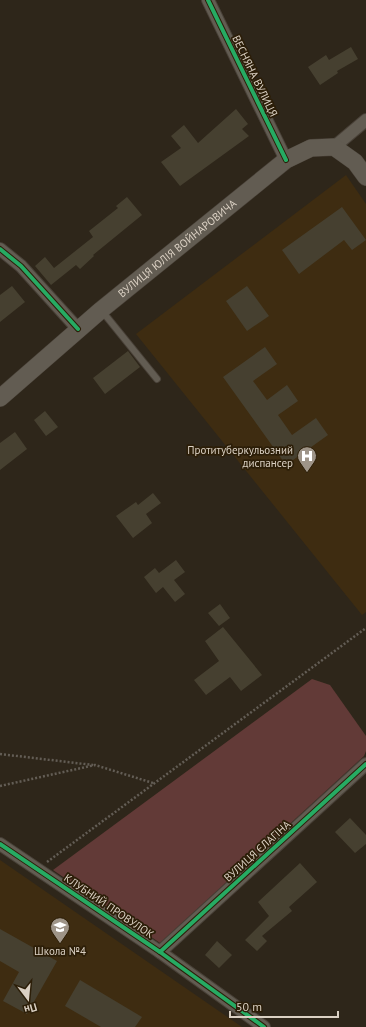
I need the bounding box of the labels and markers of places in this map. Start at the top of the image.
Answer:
place label: Протитуберкульозний диспансер [187,443,293,470]
hospital icon: Протитуберкульозний диспансер [296,445,318,473]
school or university icon: Школа №4 [49,916,71,944]
place label: Школа №4 [34,944,86,958]

